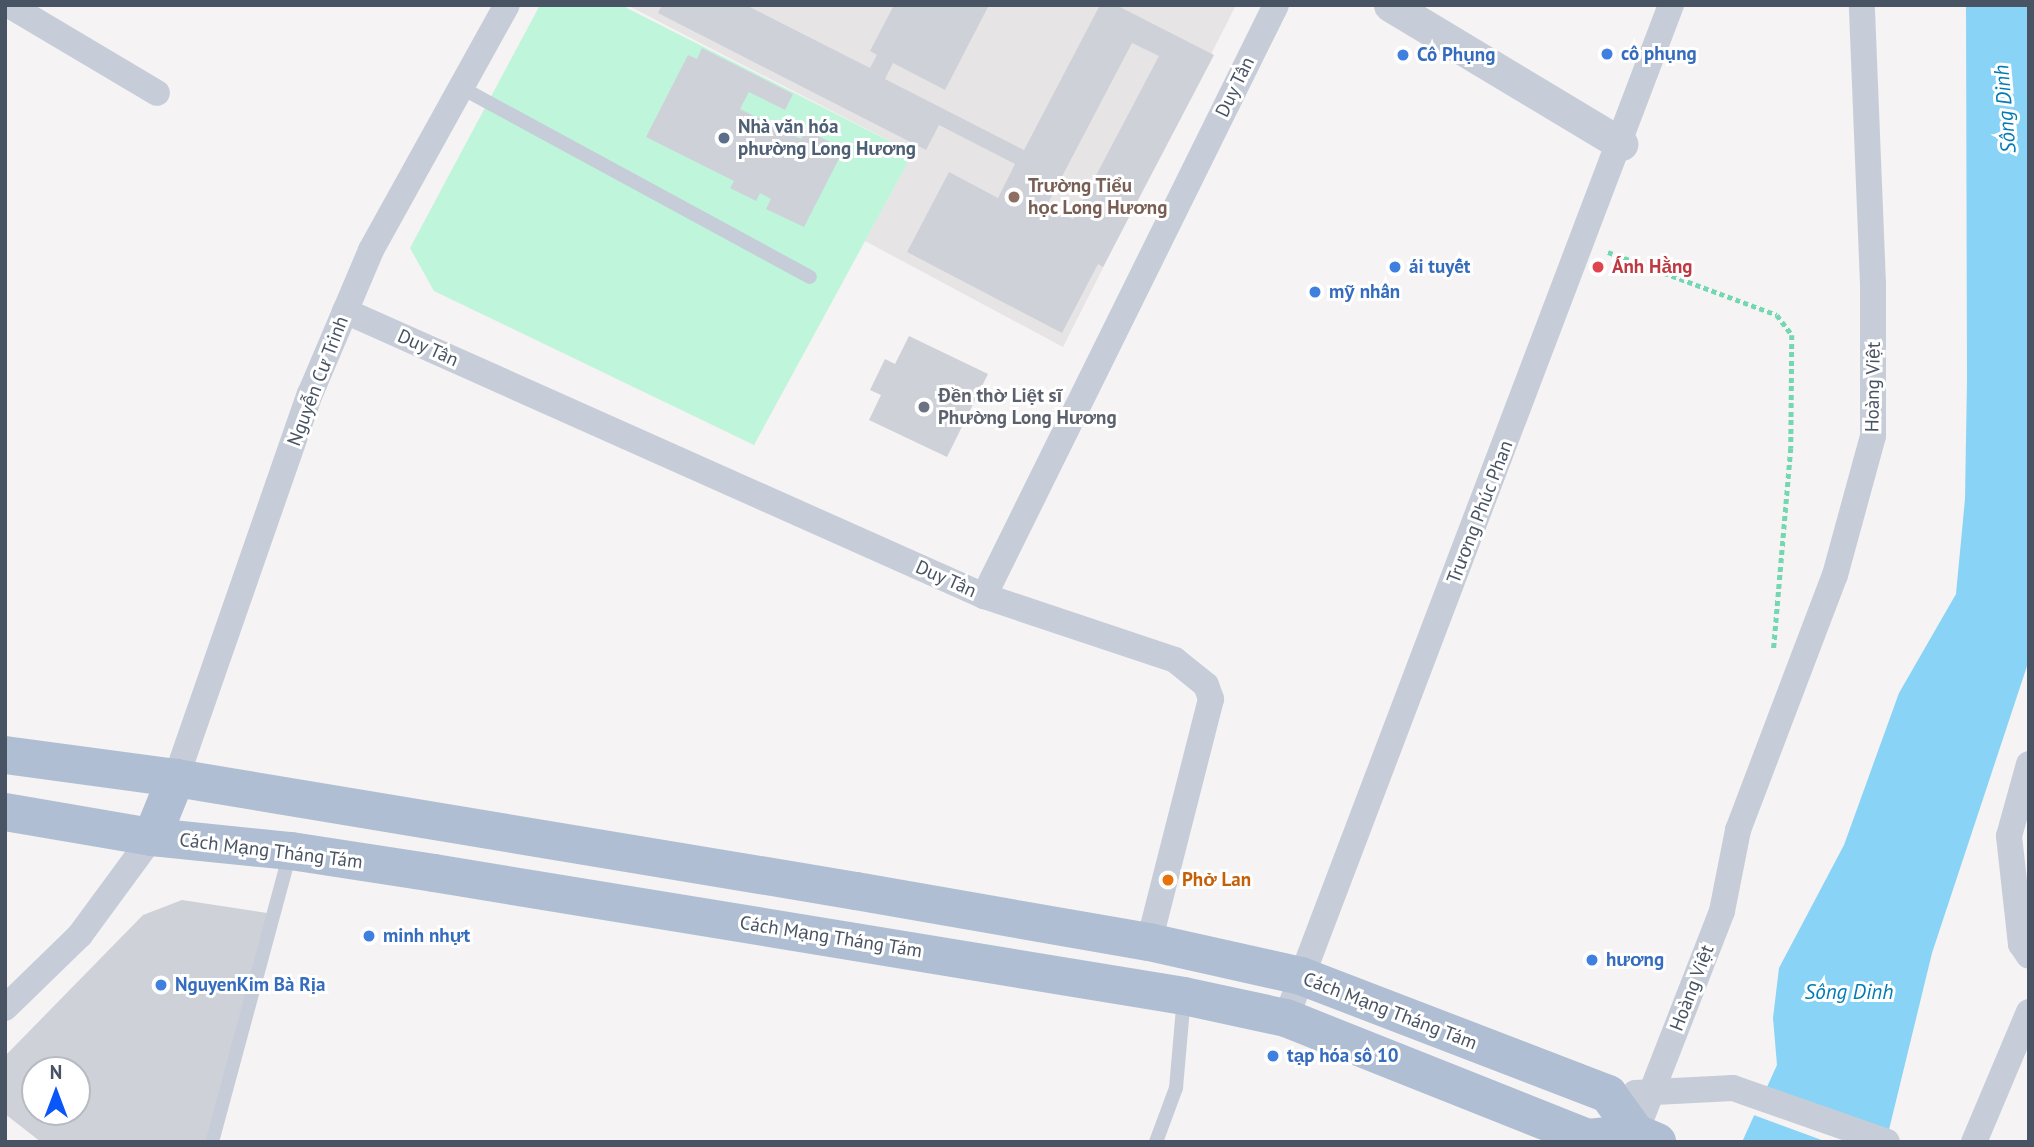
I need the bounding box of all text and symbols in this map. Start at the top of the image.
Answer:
place label: cô phụng [1621,43,1697,65]
place label: Cô Phụng [1417,44,1495,66]
marker: cô phụng [1599,46,1615,62]
marker: Cô Phụng [1395,47,1411,63]
street label: Duy Tân [1210,53,1260,121]
water label: Sông Dinh [1989,64,2021,154]
place label: Nhà văn hóa phường Long Hương [738,116,916,160]
marker: Nhà văn hóa phường Long Hương [716,130,732,146]
place label: Trường Tiểu học Long Hương [1028,175,1168,219]
marker: Trường Tiểu học Long Hương [1006,189,1022,205]
place label: ái tuyết [1409,256,1470,278]
place label: Ánh Hằng [1612,256,1692,278]
marker: ái tuyết [1387,259,1403,275]
marker: Ánh Hằng [1590,259,1606,275]
place label: mỹ nhân [1329,281,1400,303]
marker: mỹ nhân [1307,284,1323,300]
street label: Nguyễn Cư Trinh [283,313,353,449]
street label: Duy Tân [393,324,463,372]
street label: Hoàng Việt [1861,341,1885,433]
place label: Đền thờ Liệt sĩ Phường Long Hương [938,385,1117,429]
marker: Đền thờ Liệt sĩ Phường Long Hương [916,399,932,415]
street label: Trương Phúc Phan [1442,437,1518,587]
street label: Duy Tân [911,555,981,603]
street label: Cách Mạng Tháng Tám [178,828,364,874]
place label: Phở Lan [1182,869,1251,891]
marker: Phở Lan [1160,872,1176,888]
street label: Cách Mạng Tháng Tám [738,911,924,963]
place label: minh nhựt [383,925,470,947]
marker: minh nhựt [361,928,377,944]
street label: Hoàng Việt [1665,941,1719,1035]
place label: hương [1606,949,1664,971]
marker: hương [1584,952,1600,968]
street label: Cách Mạng Tháng Tám [1299,967,1481,1055]
place label: NguyenKim Bà Rịa [175,974,325,996]
marker: NguyenKim Bà Rịa [153,977,169,993]
water label: Sông Dinh [1805,979,1893,1005]
place label: tạp hóa sô 10 [1287,1045,1399,1067]
marker: tạp hóa sô 10 [1265,1048,1281,1064]
north arrow [21,1056,91,1126]
text: N [50,1060,62,1084]

